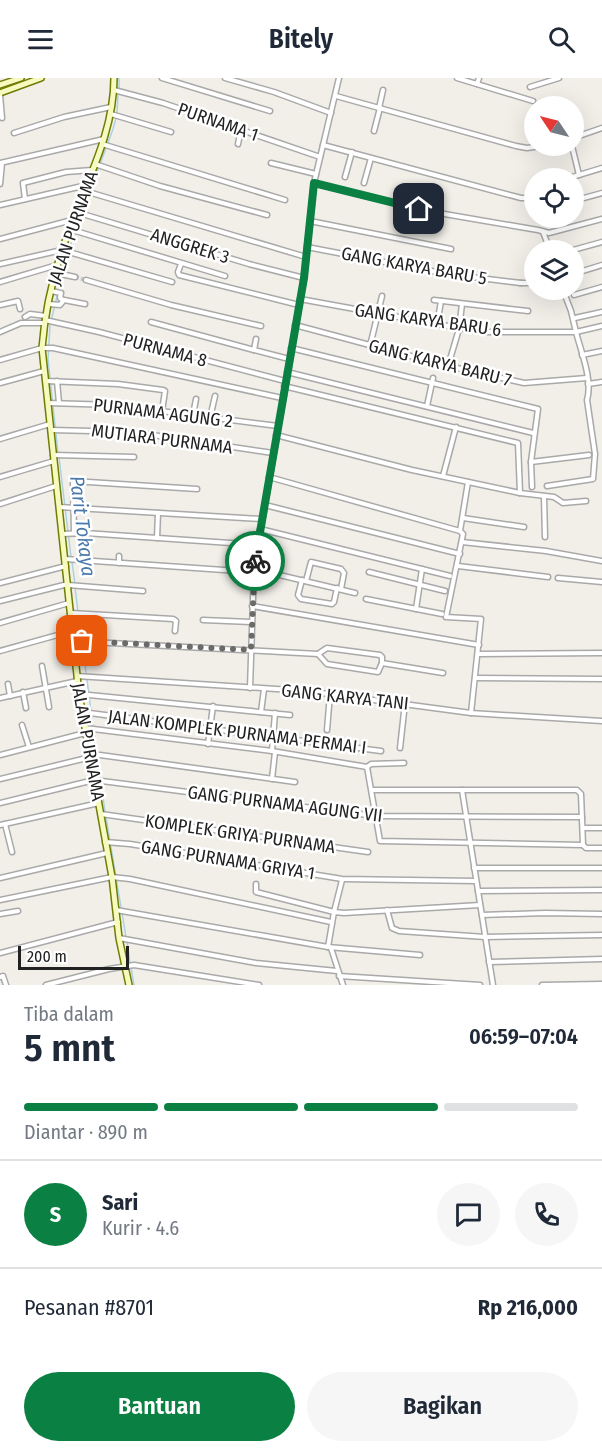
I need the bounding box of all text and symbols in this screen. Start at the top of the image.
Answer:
icon: menu [24,23,57,56]
text: Bitely [269,23,333,55]
icon: search [545,23,578,56]
north arrow [524,96,584,156]
map controls [524,96,584,300]
street label: PURNAMA 1 [175,98,261,146]
street label: JALAN PURNAMA [43,167,103,288]
button: locate [524,168,584,228]
pin [393,183,444,234]
icon: home [402,192,435,225]
street label: ANGGREK 3 [148,224,232,268]
button: layers [524,240,584,300]
street label: GANG KARYA BARU 5 [340,242,488,290]
street label: GANG KARYA BARU 6 [353,299,503,341]
street label: PURNAMA 8 [121,328,209,372]
street label: GANG KARYA BARU 7 [366,335,514,391]
street label: PURNAMA AGUNG 2 [92,394,234,432]
street label: MUTIARA PURNAMA [90,419,234,459]
water label: Parit Tokaya [65,474,101,578]
courier [225,531,285,591]
icon: bike [239,545,272,578]
pin [56,615,107,666]
icon: bag [65,624,98,657]
street label: GANG KARYA TANI [280,679,410,715]
street label: JALAN PURNAMA [67,681,109,803]
street label: JALAN KOMPLEK PURNAMA PERMAI I [107,705,367,759]
street label: GANG PURNAMA AGUNG VII [186,781,384,827]
street label: KOMPLEK GRIYA PURNAMA [143,810,337,858]
street label: GANG PURNAMA GRIYA 1 [140,835,316,885]
scale bar [18,943,129,970]
text: 200 m [27,947,67,966]
text: Tiba dalam [24,1002,114,1026]
text: 06:59–07:04 [469,1023,578,1050]
text: 5 mnt [24,1025,115,1071]
text: Diantar · 890 m [24,1120,148,1144]
button: chat [437,1183,500,1246]
button: phone [515,1183,578,1246]
text: Sari [102,1189,138,1216]
text: S [50,1201,61,1228]
text: Kurir · 4.6 [102,1216,179,1240]
text: Pesanan #8701 [24,1294,154,1321]
text: Rp 216,000 [478,1294,578,1321]
button: Bantuan [24,1372,295,1441]
button: Bagikan [307,1372,578,1441]

